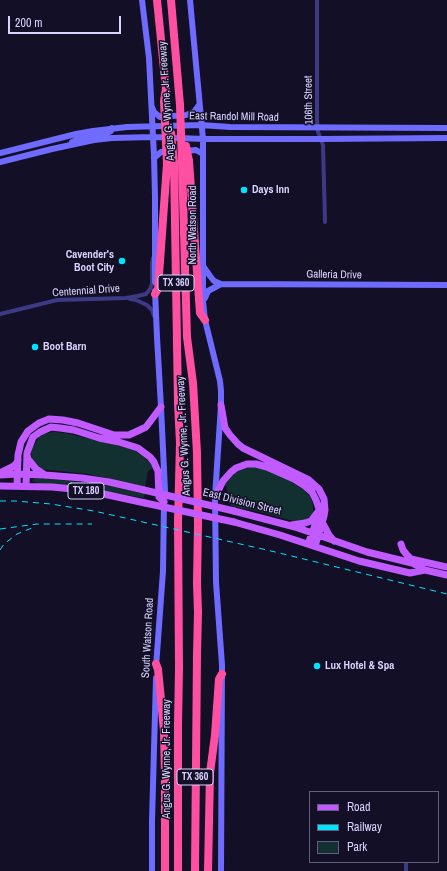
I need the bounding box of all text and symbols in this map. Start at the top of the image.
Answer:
scale bar [10,8,123,34]
text: 200 m [15,15,42,31]
street label: Angus G. Wynne, Jr. Freeway [156,41,178,161]
street label: 106th Street [302,75,316,125]
street label: East Randol Mill Road [189,110,279,124]
place label: Days Inn [252,183,290,197]
marker: Days Inn [239,185,249,195]
street label: North Watson Road [186,186,200,264]
place label: Cavender's Boot City [66,248,114,274]
marker: Cavender's Boot City [117,256,127,266]
street label: Galleria Drive [306,268,362,282]
road number: TX 360 [158,275,194,291]
street label: Centennial Drive [52,282,120,300]
place label: Boot Barn [43,340,87,354]
marker: Boot Barn [30,342,40,352]
street label: Angus G. Wynne, Jr. Freeway [174,376,194,496]
road number: TX 180 [68,483,104,499]
street label: East Division Street [201,486,283,518]
street label: South Watson Road [139,598,157,678]
place label: Lux Hotel & Spa [325,659,394,673]
marker: Lux Hotel & Spa [312,661,322,671]
street label: Angus G. Wynne, Jr. Freeway [160,699,174,819]
road number: TX 360 [177,769,213,785]
legend [309,791,439,863]
text: Road [347,799,371,815]
text: Railway [347,819,382,835]
text: Park [347,839,367,855]

